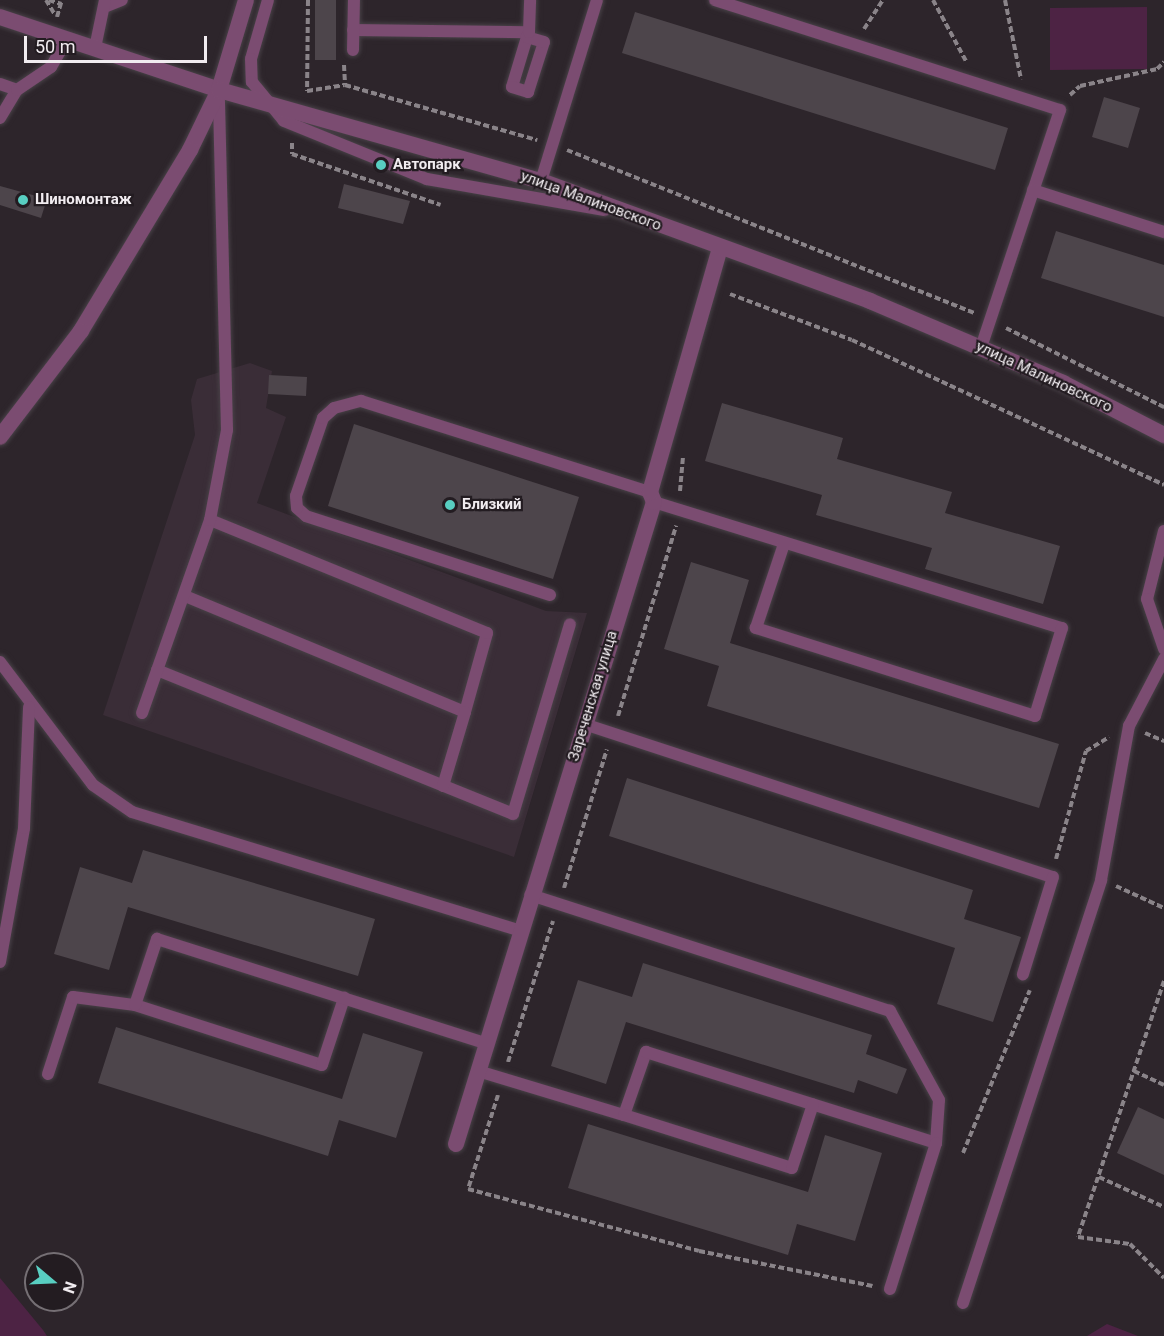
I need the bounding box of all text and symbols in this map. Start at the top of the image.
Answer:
scale bar [27,24,210,62]
text: 50 m [35,36,75,57]
place label: Автопарк [393,156,461,174]
marker: Автопарк [374,158,388,172]
street label: улица Малиновского [518,167,664,235]
place label: Шиномонтаж [35,191,132,209]
marker: Шиномонтаж [16,193,30,207]
street label: улица Малиновского [973,337,1115,417]
place label: Близкий [462,496,522,514]
marker: Близкий [443,498,457,512]
street label: Зареченская улица [565,629,621,763]
north arrow [24,1252,84,1312]
text: N [59,1279,80,1296]

